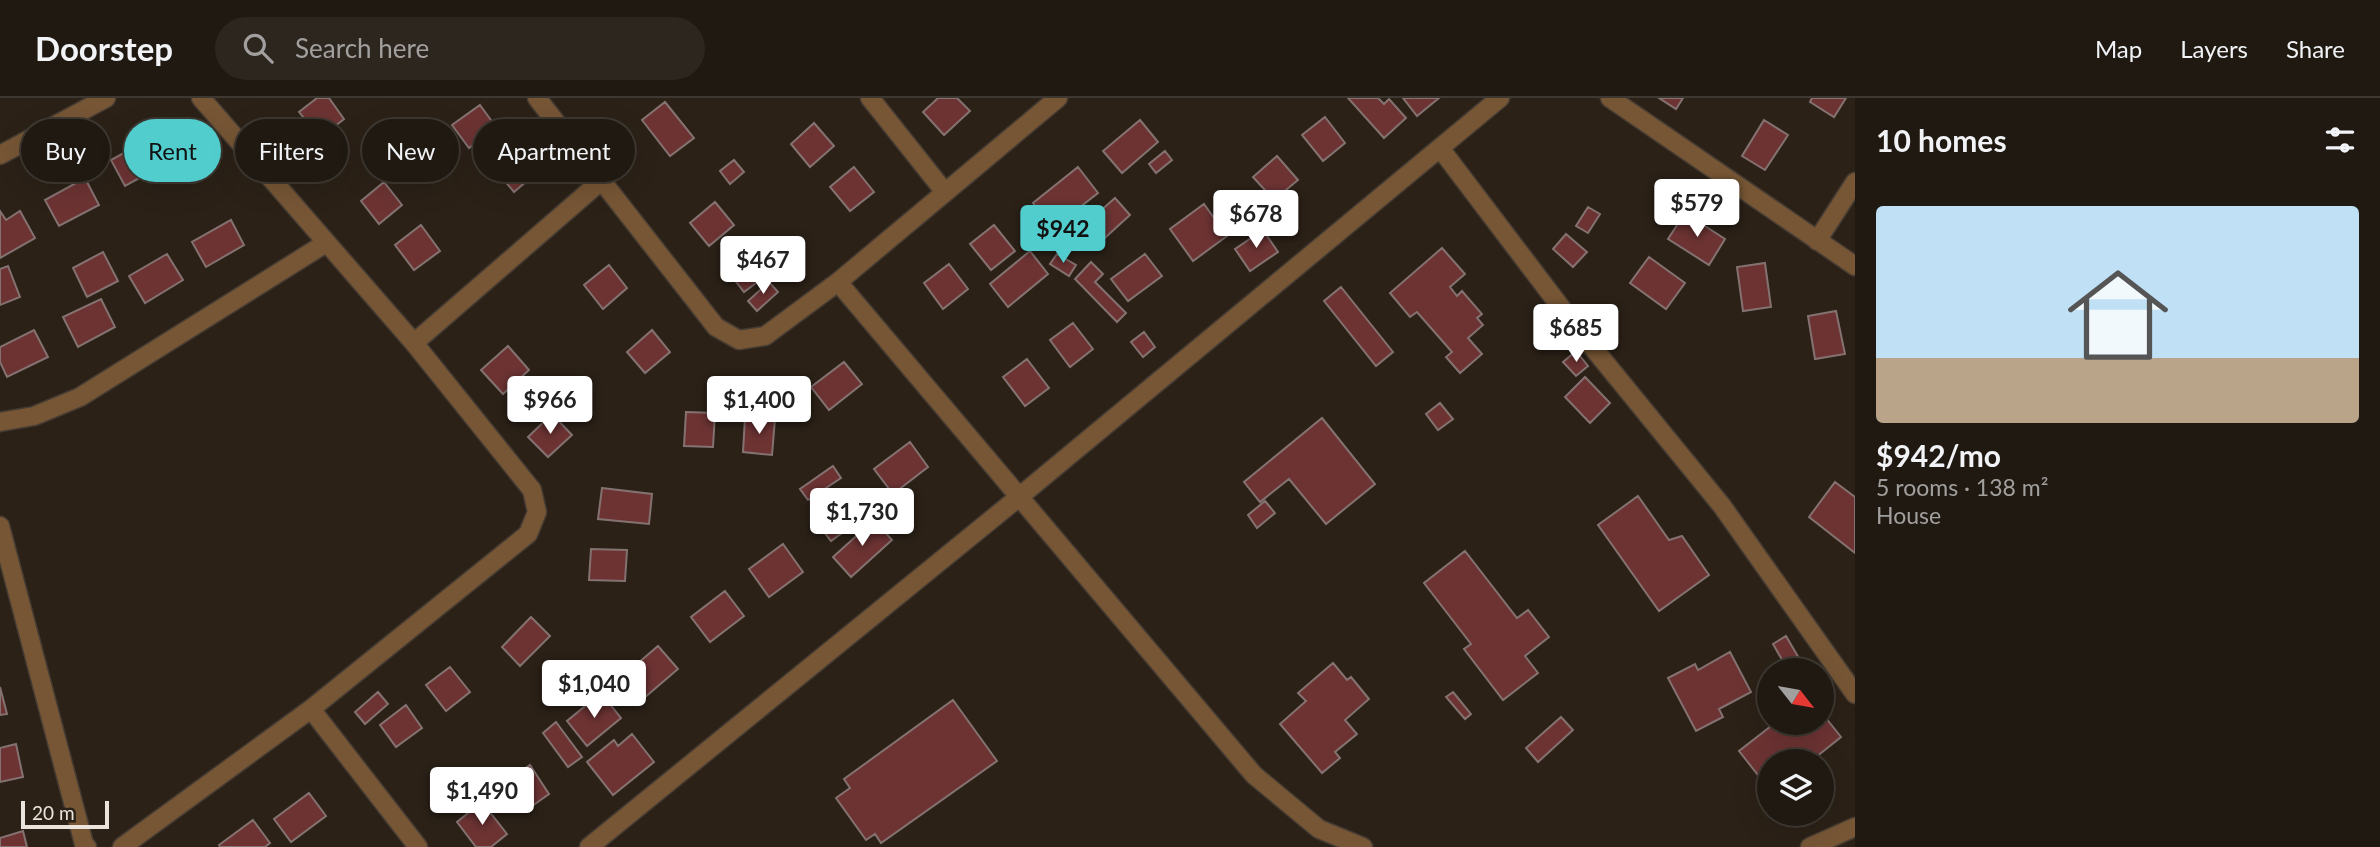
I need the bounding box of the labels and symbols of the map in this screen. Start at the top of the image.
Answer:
pin: $579 [1656,180,1738,239]
pin: $678 [1215,190,1297,250]
pin: $942 [1022,206,1104,265]
pin: $467 [722,236,804,296]
pin: $685 [1535,304,1617,364]
pin: $966 [509,376,591,436]
pin: $1,400 [702,376,816,436]
pin: $1,730 [805,489,919,548]
north arrow [1757,658,1834,735]
pin: $1,040 [537,660,651,720]
pin: $1,490 [425,768,539,827]
scale bar [21,798,108,830]

